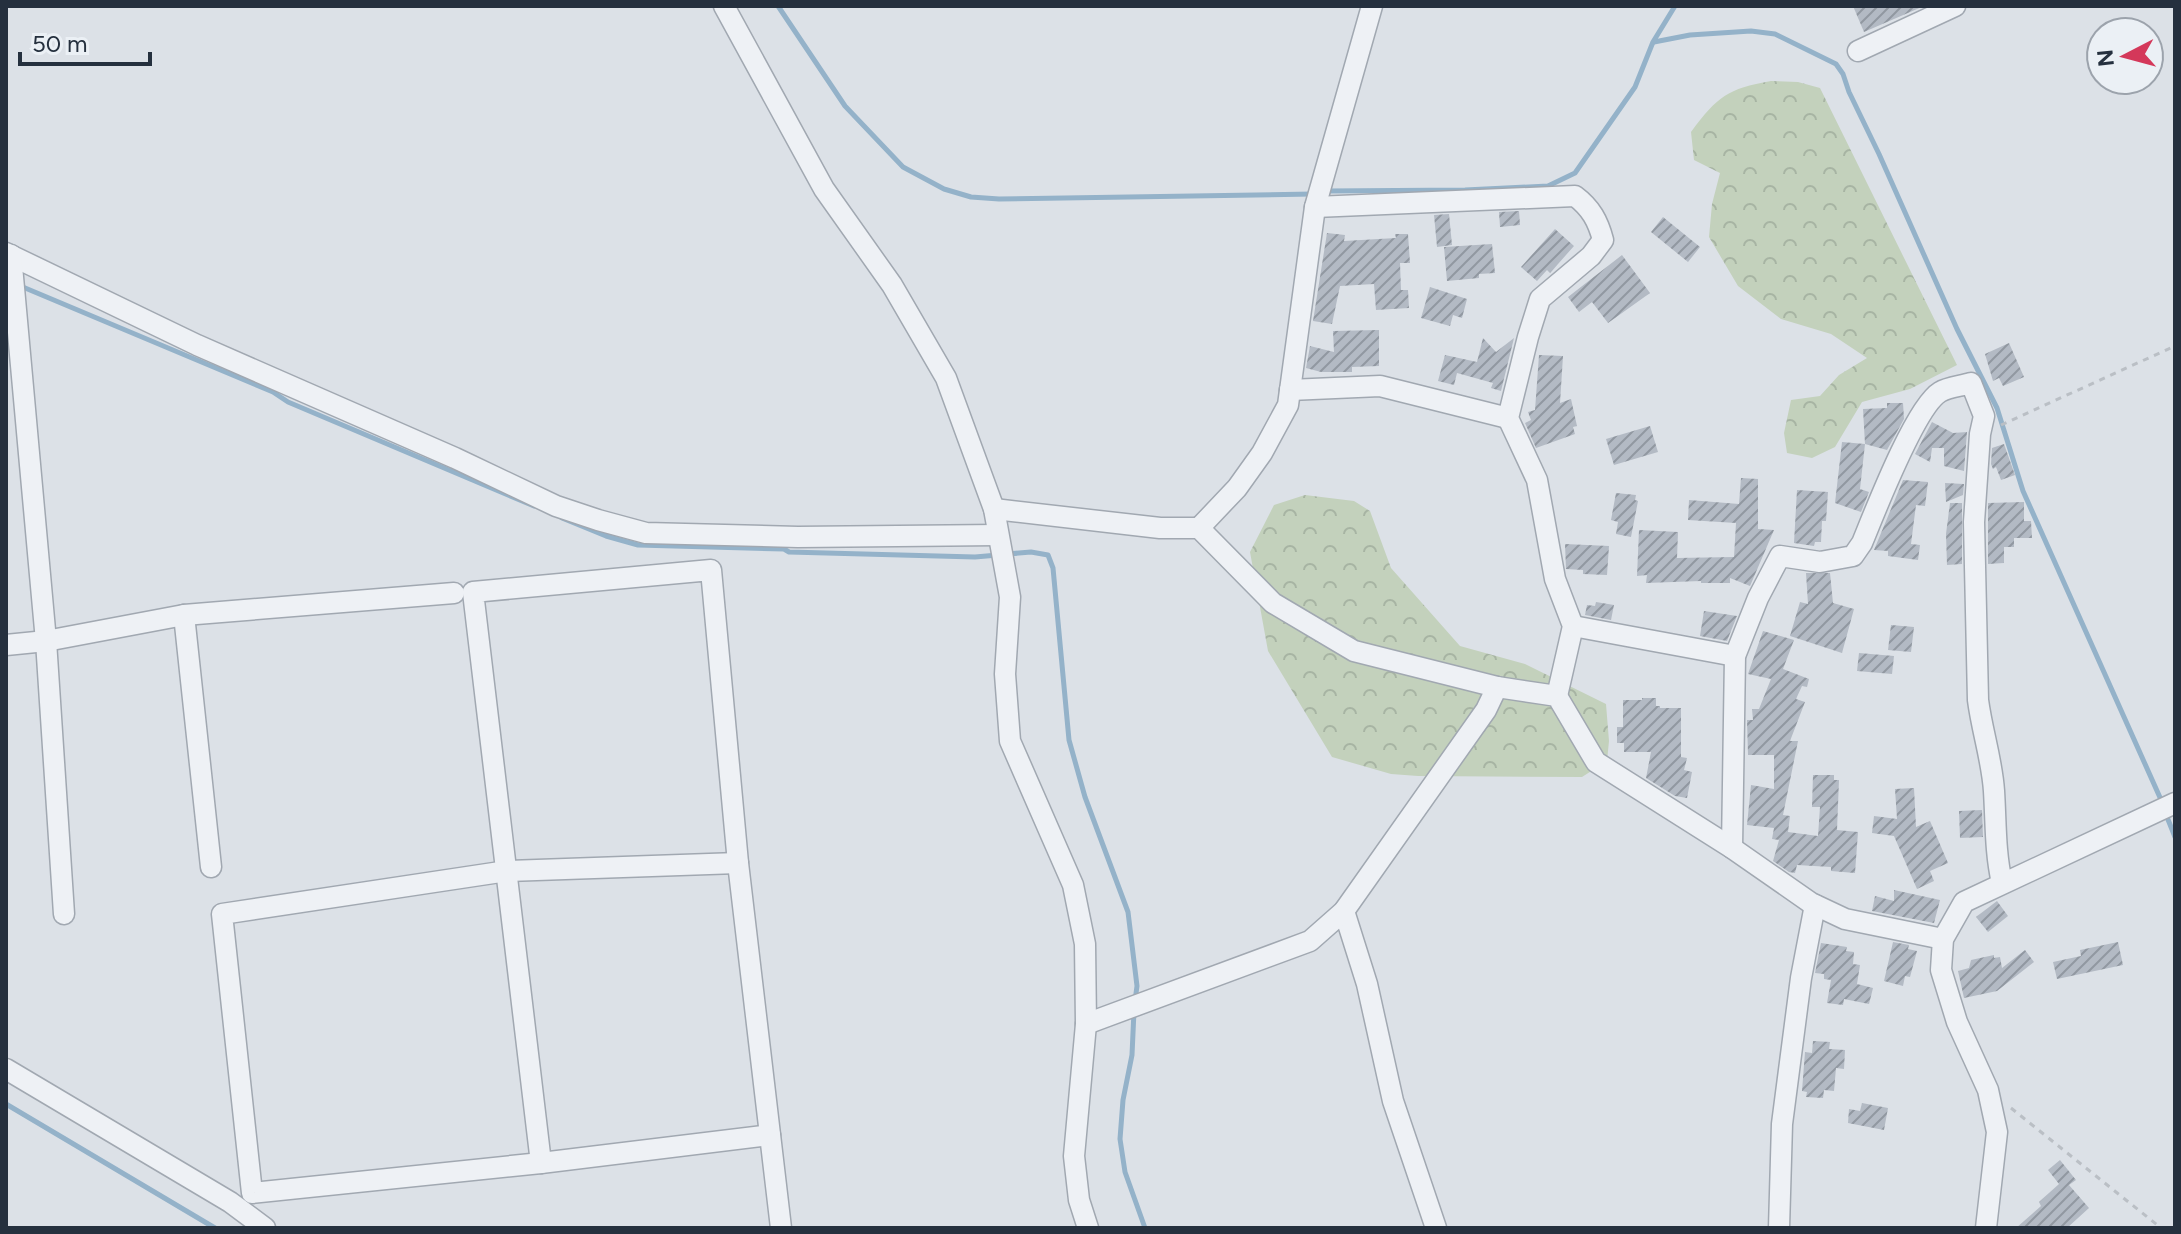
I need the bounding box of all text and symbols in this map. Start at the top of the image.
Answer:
scale bar [20,16,150,66]
north arrow [2085,16,2165,96]
text: 50 m [32,29,88,58]
text: N [2091,48,2120,68]

